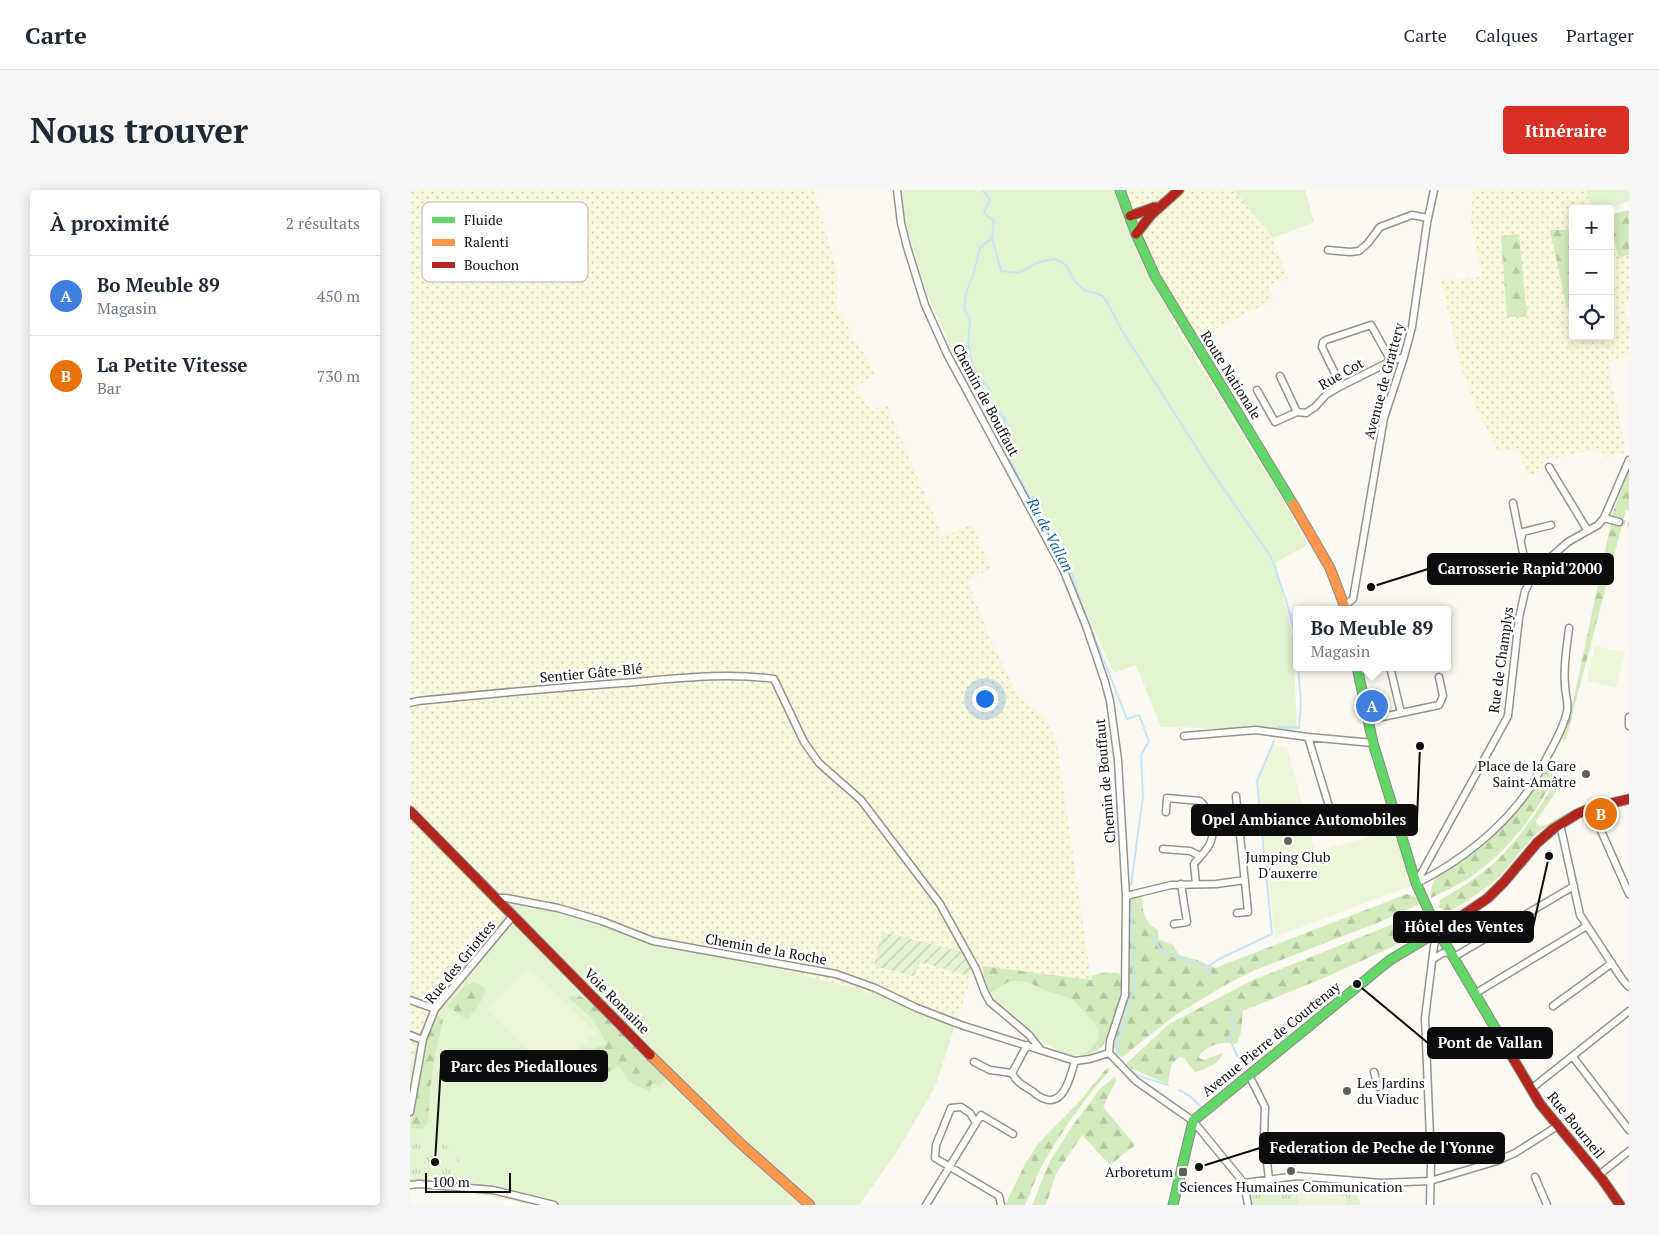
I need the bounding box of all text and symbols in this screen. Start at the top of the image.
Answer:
text: Carte [25,19,87,51]
text: Carte [1404,23,1447,47]
text: Calques [1475,23,1538,47]
text: Partager [1566,23,1634,47]
button: Itinéraire [1503,106,1629,154]
text: Nous trouver [30,107,248,153]
legend [422,202,588,282]
map controls [1569,205,1614,340]
button: + [1569,205,1614,250]
text: À proximité [50,209,170,237]
text: Fluide [464,210,503,229]
text: 2 résultats [286,212,360,234]
text: Ralenti [464,232,509,251]
button: − [1569,250,1614,295]
text: Bouchon [464,255,520,274]
text: Bo Meuble 89 [97,272,220,297]
text: A [60,285,72,307]
text: 450 m [317,285,360,307]
button: locate [1569,295,1614,340]
text: Magasin [97,297,157,319]
street label: Avenue de Grattery [1359,320,1408,441]
street label: Route Nationale [1197,327,1266,423]
street label: Chemin de Bouffaut [949,340,1024,460]
text: La Petite Vitesse [97,352,248,377]
street label: Rue Cot [1315,353,1367,394]
text: B [61,365,71,387]
text: 730 m [317,365,360,387]
text: Bar [97,377,121,399]
water label: Ru de Vallan [1023,493,1079,575]
callout: Carrosserie Rapid'2000 [1428,554,1613,584]
text: Carrosserie Rapid'2000 [1438,558,1603,578]
street label: Rue de Champlys [1484,605,1517,714]
popup [1293,606,1451,671]
text: Bo Meuble 89 [1311,615,1433,640]
text: Magasin [1311,640,1370,662]
street label: Sentier Gâte-Blé [539,659,643,686]
your location [972,686,998,712]
pin: A [1356,687,1388,725]
street label: Chemin de Bouffaut [1090,717,1119,844]
place label: Place de la Gare Saint-Amâtre [1478,756,1576,791]
marker: Place de la Gare Saint-Amâtre [1580,768,1592,780]
pin: B [1585,795,1617,833]
callout: Opel Ambiance Automobiles [1192,805,1417,835]
text: Opel Ambiance Automobiles [1202,809,1406,829]
marker: Jumping Club D'auxerre [1282,835,1294,847]
place label: Jumping Club D'auxerre [1245,847,1331,882]
callout: Hôtel des Ventes [1394,912,1533,942]
street label: Rue des Griottes [420,916,499,1007]
text: Hôtel des Ventes [1404,916,1524,936]
street label: Chemin de la Roche [704,928,828,969]
street label: Voie Romaine [580,964,654,1038]
street label: Avenue Pierre de Courtenay [1198,976,1345,1100]
callout: Pont de Vallan [1428,1028,1552,1058]
text: Pont de Vallan [1438,1032,1543,1052]
callout: Parc des Piedalloues [441,1051,607,1081]
text: Parc des Piedalloues [451,1056,597,1076]
place label: Les Jardins du Viaduc [1357,1073,1425,1108]
marker: Les Jardins du Viaduc [1341,1085,1353,1097]
street label: Rue Bourneil [1544,1087,1609,1162]
callout: Federation de Peche de l'Yonne [1260,1133,1504,1163]
text: Federation de Peche de l'Yonne [1270,1137,1494,1157]
place label: Arboretum [1105,1162,1173,1181]
marker: Sciences Humaines Communication [1285,1165,1297,1177]
marker: Arboretum [1177,1166,1189,1178]
scale bar [425,1170,511,1193]
text: 100 m [432,1172,470,1191]
place label: Sciences Humaines Communication [1179,1177,1403,1196]

